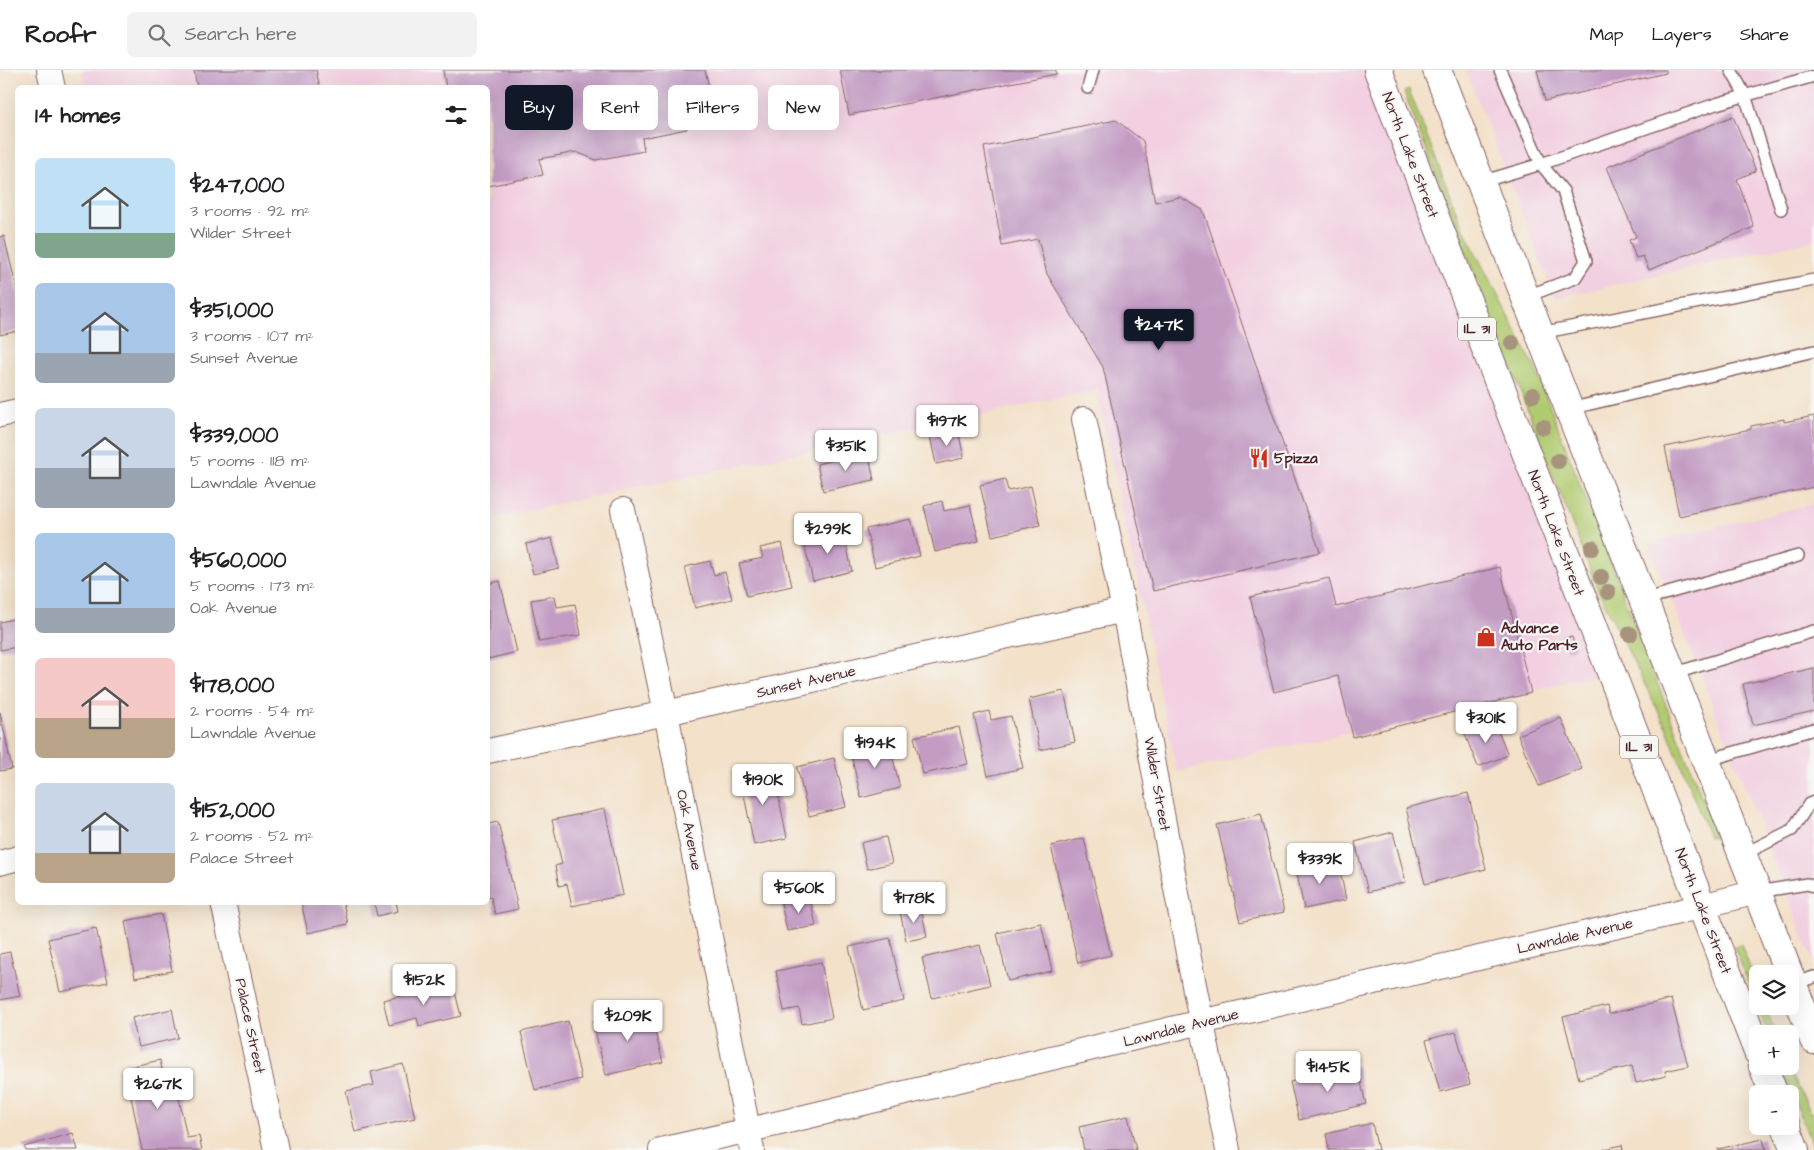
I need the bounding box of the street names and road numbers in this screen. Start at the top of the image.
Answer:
street label: North Lake Street [1376,89,1444,221]
road number: IL 31 [1458,318,1496,340]
street label: North Lake Street [1522,467,1590,599]
street label: Sunset Avenue [754,660,858,704]
street label: Wilder Street [1138,735,1176,833]
road number: IL 31 [1620,736,1658,759]
street label: Oak Avenue [671,788,707,872]
street label: North Lake Street [1669,845,1737,977]
street label: Lawndale Avenue [1515,912,1635,960]
street label: Palace Street [230,976,270,1076]
street label: Lawndale Avenue [1121,1004,1241,1052]

